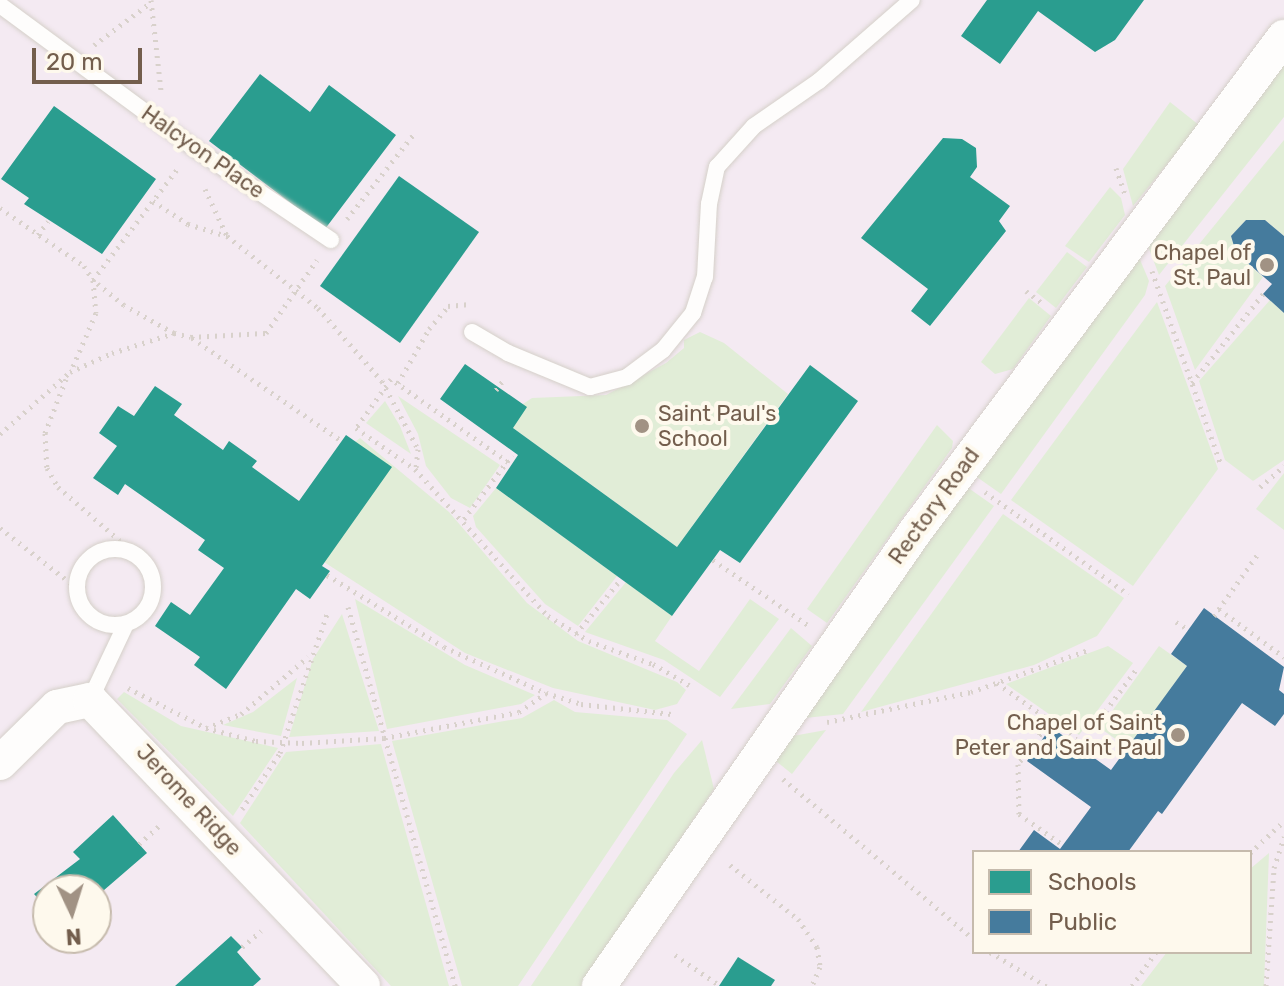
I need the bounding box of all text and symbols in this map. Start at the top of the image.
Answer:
scale bar [36,32,146,82]
text: 20 m [46,48,103,76]
street label: Halcyon Place [136,100,270,204]
place label: Chapel of St. Paul [1154,239,1251,290]
marker: Chapel of St. Paul [1258,256,1276,274]
place label: Saint Paul's School [658,400,777,452]
marker: Saint Paul's School [633,417,651,435]
street label: Rectory Road [883,442,985,570]
place label: Chapel of Saint Peter and Saint Paul [954,709,1162,760]
marker: Chapel of Saint Peter and Saint Paul [1169,726,1187,744]
street label: Jerome Ridge [131,739,247,861]
legend [972,850,1252,954]
text: Schools [1048,868,1136,896]
north arrow [32,874,112,954]
text: Public [1048,908,1117,936]
text: N [65,922,82,950]

